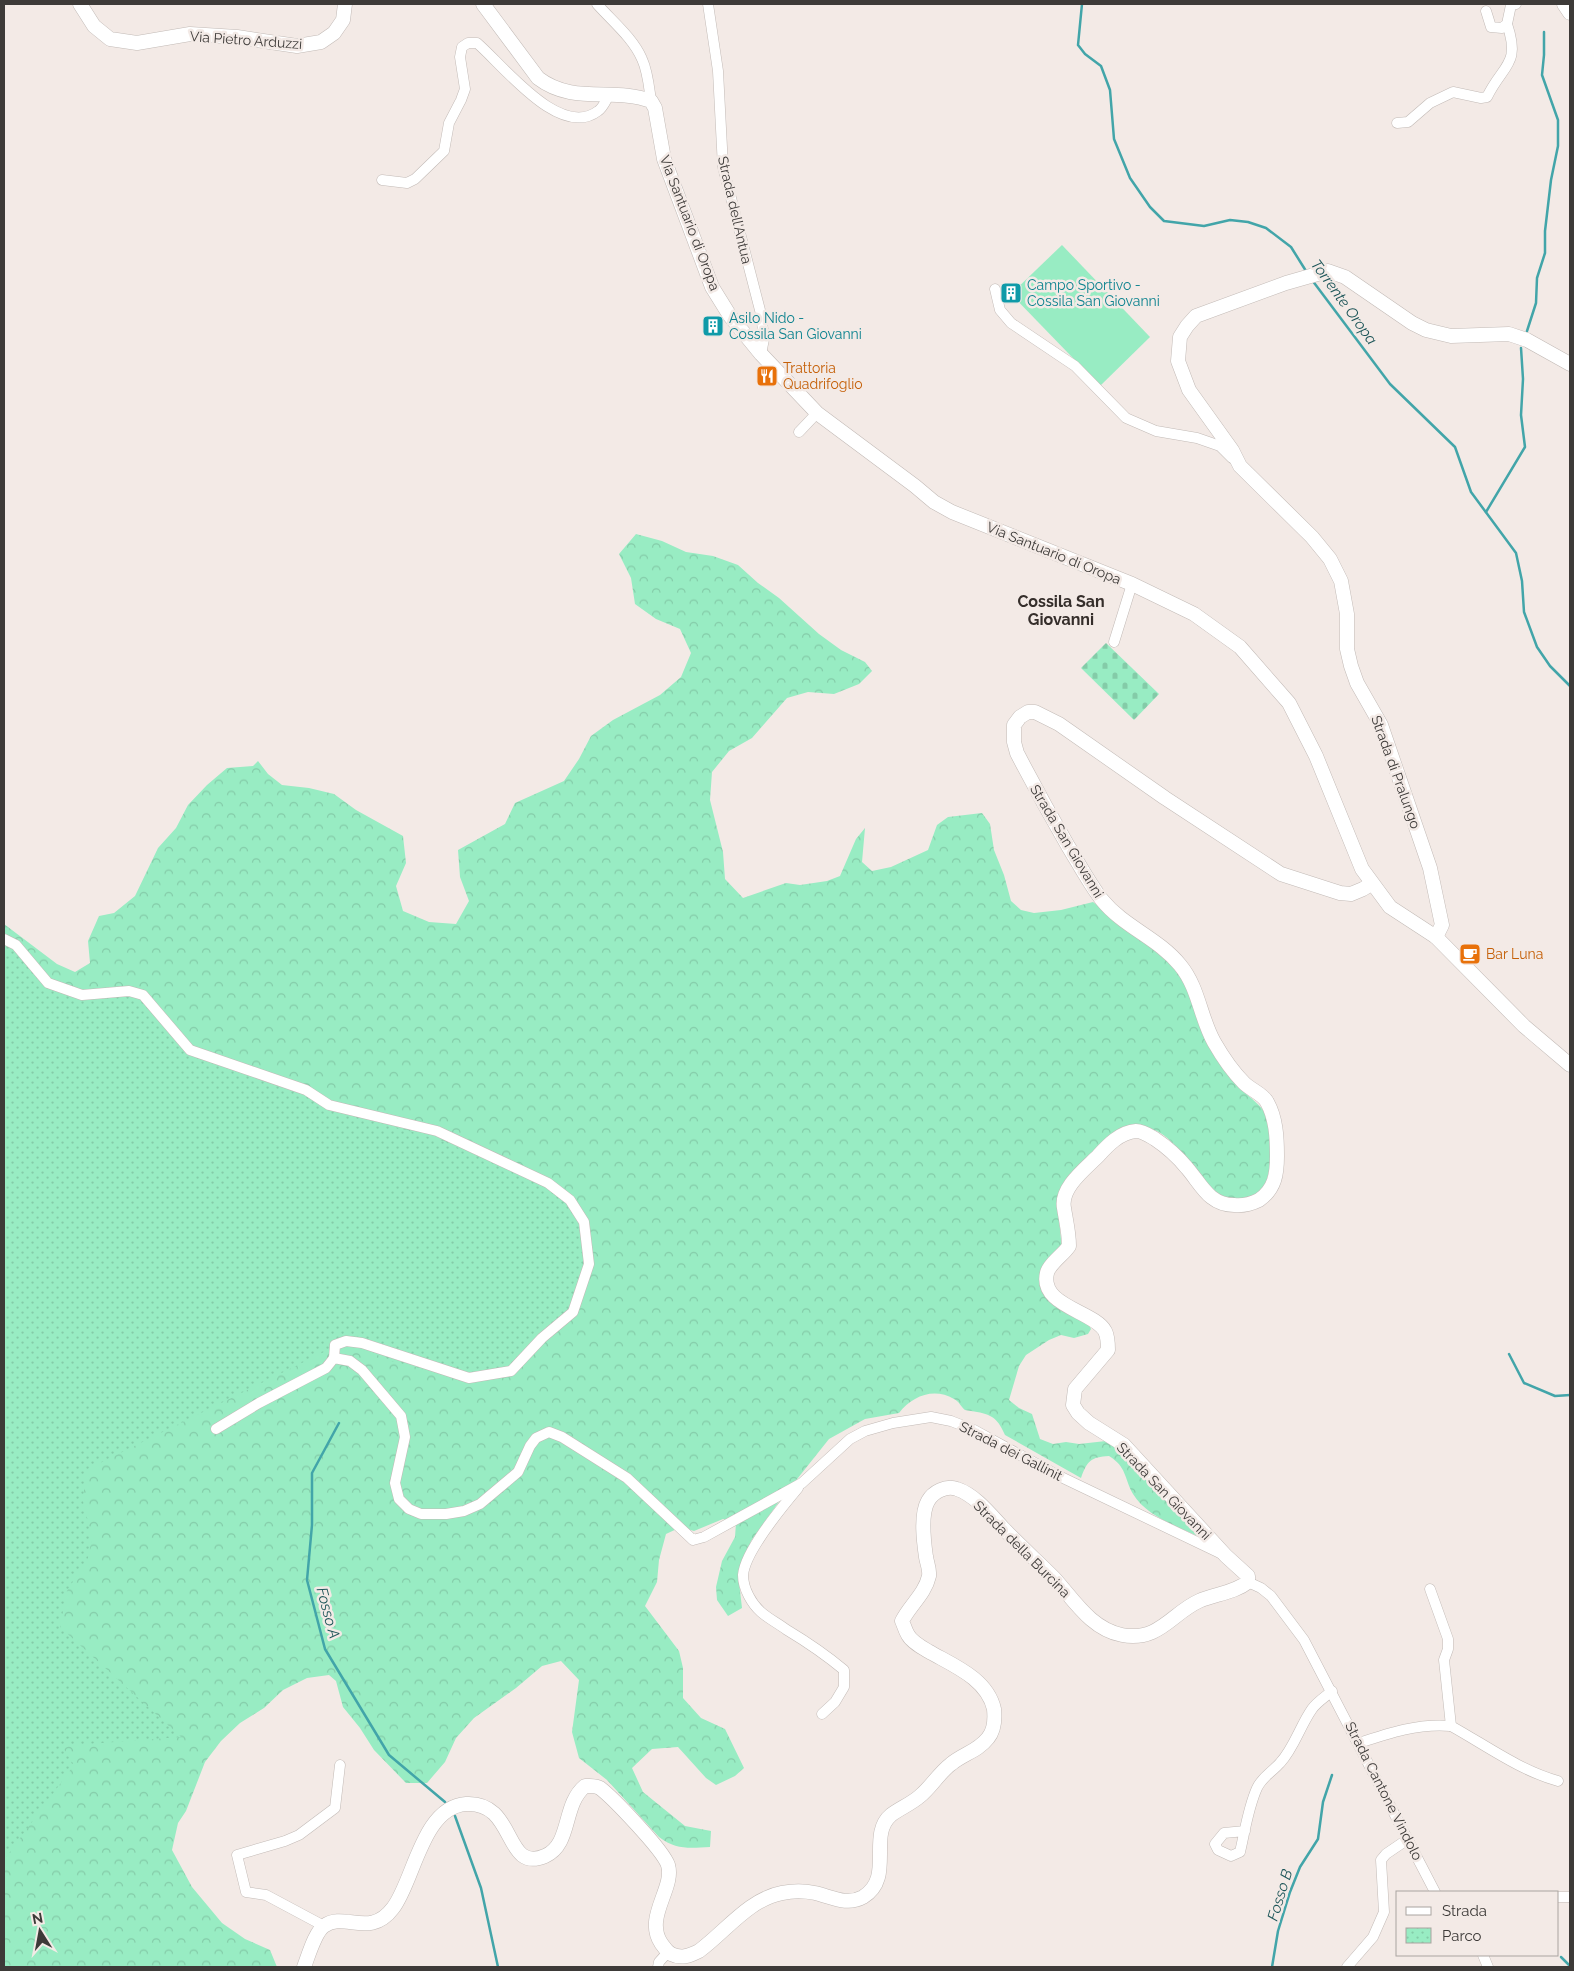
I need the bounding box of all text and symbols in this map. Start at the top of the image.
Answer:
street label: Via Pietro Arduzzi [189,28,303,52]
street label: Via Santuario di Oropa [657,153,723,293]
street label: Strada dell'Antua [715,155,755,265]
water label: Torrente Oropa [1307,256,1381,348]
place label: Campo Sportivo - Cossila San Giovanni [1027,277,1160,309]
building icon: Campo Sportivo - Cossila San Giovanni [999,281,1023,305]
place label: Asilo Nido - Cossila San Giovanni [729,310,862,342]
building icon: Asilo Nido - Cossila San Giovanni [701,314,725,338]
place label: Trattoria Quadrifoglio [783,360,863,392]
restaurant icon: Trattoria Quadrifoglio [755,364,779,388]
street label: Via Santuario di Oropa [984,519,1124,587]
district label: Cossila San Giovanni [1017,592,1105,629]
street label: Strada di Pralungo [1368,713,1424,831]
street label: Strada San Giovanni [1027,782,1107,900]
cafe icon: Bar Luna [1458,942,1482,966]
place label: Bar Luna [1486,946,1543,962]
street label: Strada dei Gallinit [957,1418,1065,1484]
street label: Strada San Giovanni [1114,1439,1214,1543]
street label: Strada della Burcina [970,1497,1074,1601]
water label: Fosso A [313,1585,343,1641]
street label: Strada Cantone Vindolo [1342,1719,1426,1863]
water label: Fosso B [1264,1867,1296,1923]
legend [1396,1891,1559,1956]
text: Strada [1442,1902,1487,1920]
north arrow [15,1906,65,1956]
text: N [31,1909,44,1927]
text: Parco [1442,1927,1482,1945]

